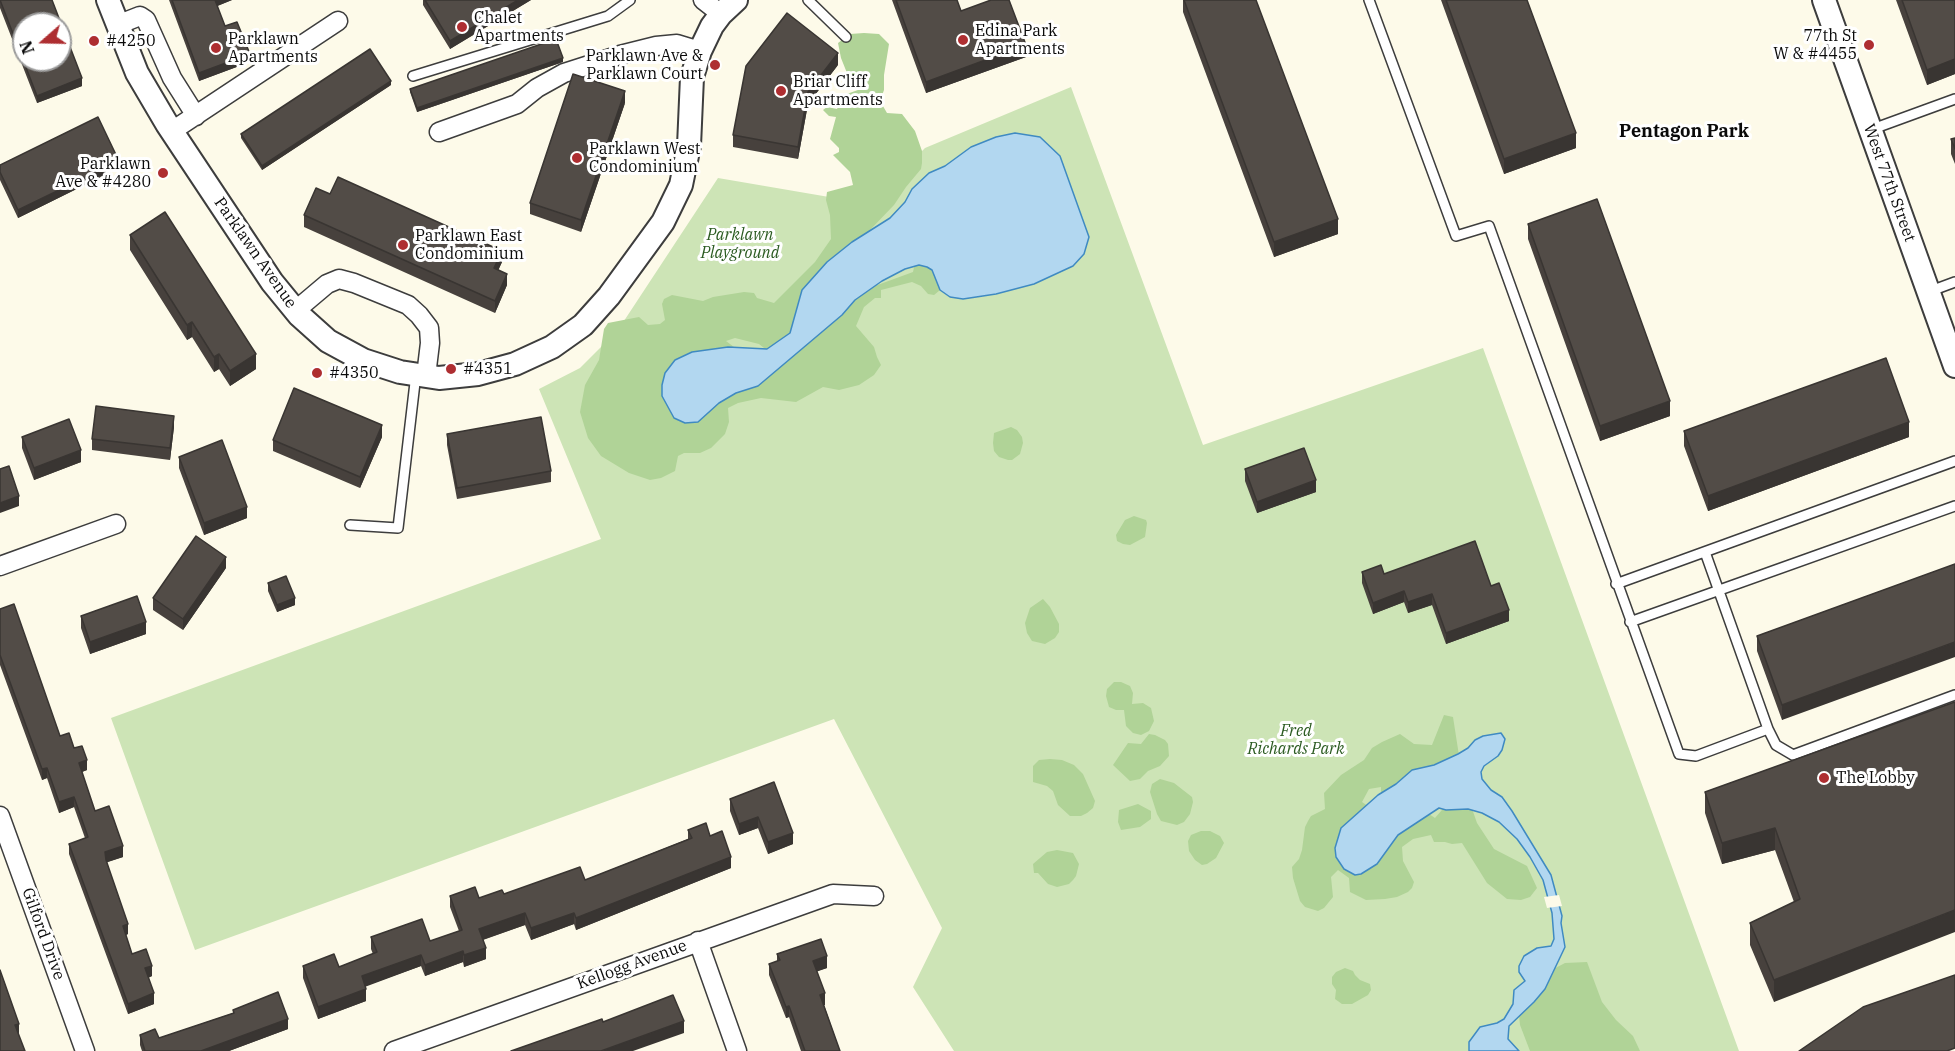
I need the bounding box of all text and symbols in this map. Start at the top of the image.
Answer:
place label: Chalet Apartments [474,8,564,46]
north arrow [12,12,72,72]
marker: Chalet Apartments [455,20,469,34]
place label: Edina Park Apartments [975,21,1065,59]
place label: 77th St W & #4455 [1773,26,1857,64]
place label: Parklawn Apartments [228,29,318,67]
place label: #4250 [106,31,156,51]
marker: Edina Park Apartments [956,33,970,47]
marker: #4250 [87,34,101,48]
text: N [15,38,39,57]
marker: 77th St W & #4455 [1862,38,1876,52]
marker: Parklawn Apartments [209,41,223,55]
place label: Parklawn Ave & Parklawn Court [586,46,703,84]
marker: Parklawn Ave & Parklawn Court [708,58,722,72]
place label: Briar Cliff Apartments [793,72,883,110]
marker: Briar Cliff Apartments [774,84,788,98]
district label: Pentagon Park [1619,121,1749,143]
street label: West 77th Street [1859,122,1919,244]
place label: Parklawn West Condominium [589,139,700,177]
marker: Parklawn West Condominium [570,151,584,165]
place label: Parklawn Ave & #4280 [55,154,151,192]
marker: Parklawn Ave & #4280 [156,166,170,180]
street label: Parklawn Avenue [210,194,300,312]
park label: Parklawn Playground [701,225,779,263]
place label: Parklawn East Condominium [415,226,524,264]
marker: Parklawn East Condominium [396,238,410,252]
place label: #4351 [463,359,513,379]
marker: #4351 [444,362,458,376]
place label: #4350 [329,363,379,383]
marker: #4350 [310,366,324,380]
park label: Fred Richards Park [1247,721,1345,759]
place label: The Lobby [1836,768,1915,788]
marker: The Lobby [1817,771,1831,785]
street label: Gilford Drive [17,885,69,983]
street label: Kellogg Avenue [574,936,690,994]

